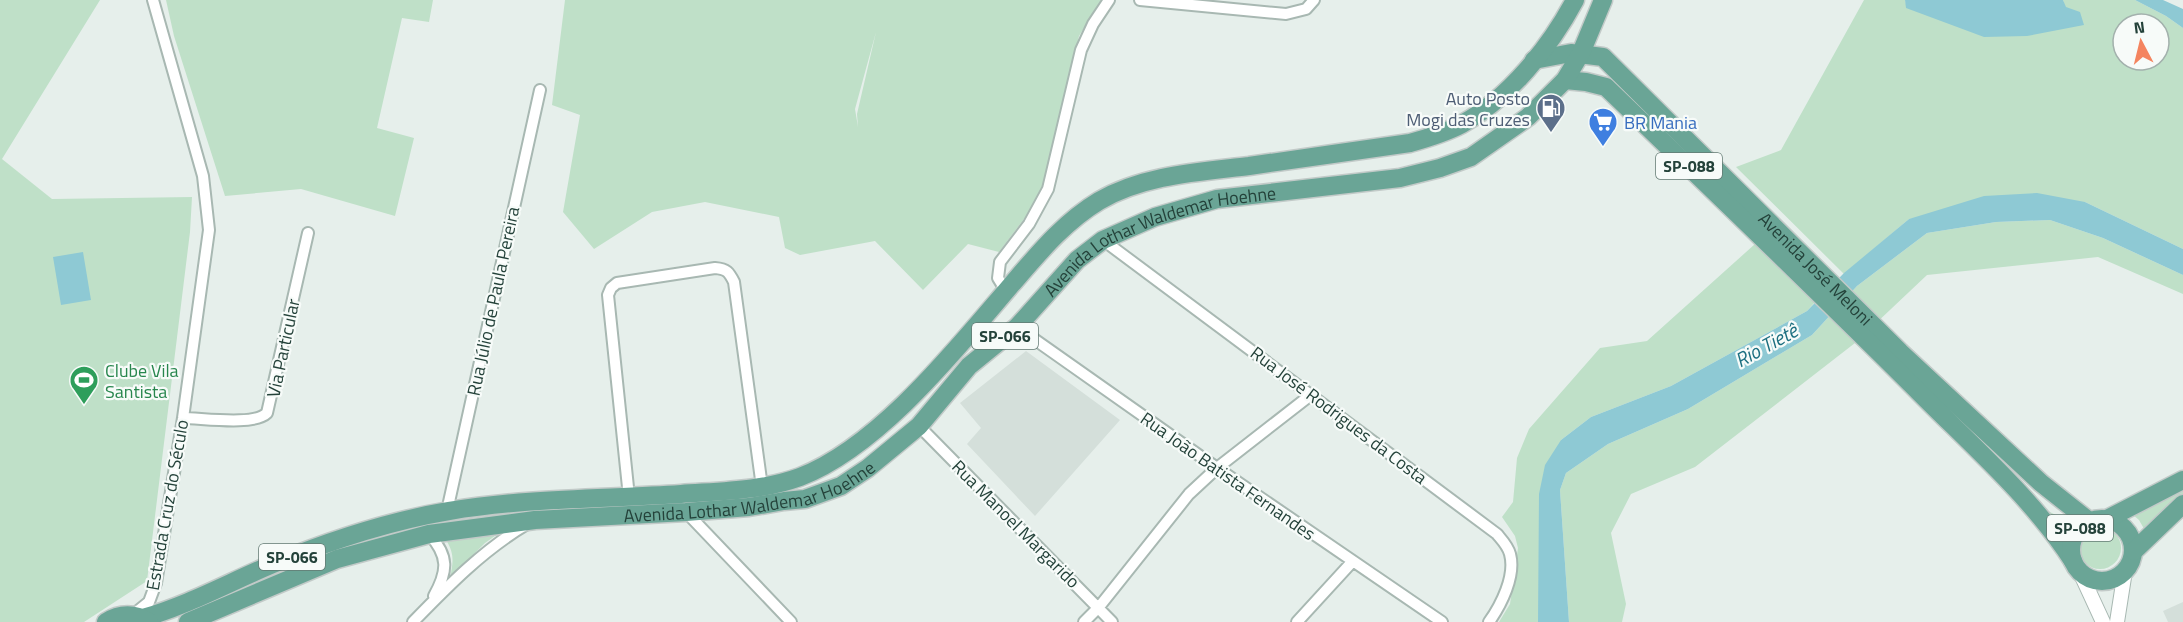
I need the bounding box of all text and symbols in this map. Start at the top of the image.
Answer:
north arrow [2111,12,2171,72]
text: N [2132,15,2146,40]
place label: Auto Posto Mogi das Cruzes [1406,85,1530,133]
fuel station icon: Auto Posto Mogi das Cruzes [1535,92,1567,134]
supermarket icon: BR Mania [1587,106,1619,148]
place label: BR Mania [1624,109,1697,136]
road number: SP-088 [1656,153,1722,179]
street label: Avenida Lothar Waldemar Hoehne [1037,179,1277,302]
street label: Rua Júlio de Paula Pereira [460,204,526,398]
street label: Avenida José Meloni [1753,205,1879,332]
street label: Via Particular [259,296,307,400]
water label: Rio Tietê [1729,314,1805,375]
road number: SP-066 [972,323,1038,349]
street label: Rua José Rodrigues da Costa [1245,339,1433,491]
place label: Clube Vila Santista [105,357,179,405]
sports icon: Clube Vila Santista [68,364,100,406]
street label: Rua João Batista Fernandes [1135,405,1321,547]
street label: Estrada Cruz do Século [139,417,195,593]
street label: Avenida Lothar Waldemar Hoehne [623,454,881,529]
street label: Rua Manoel Margarido [946,454,1086,594]
road number: SP-088 [2047,515,2113,541]
road number: SP-066 [259,544,325,570]

